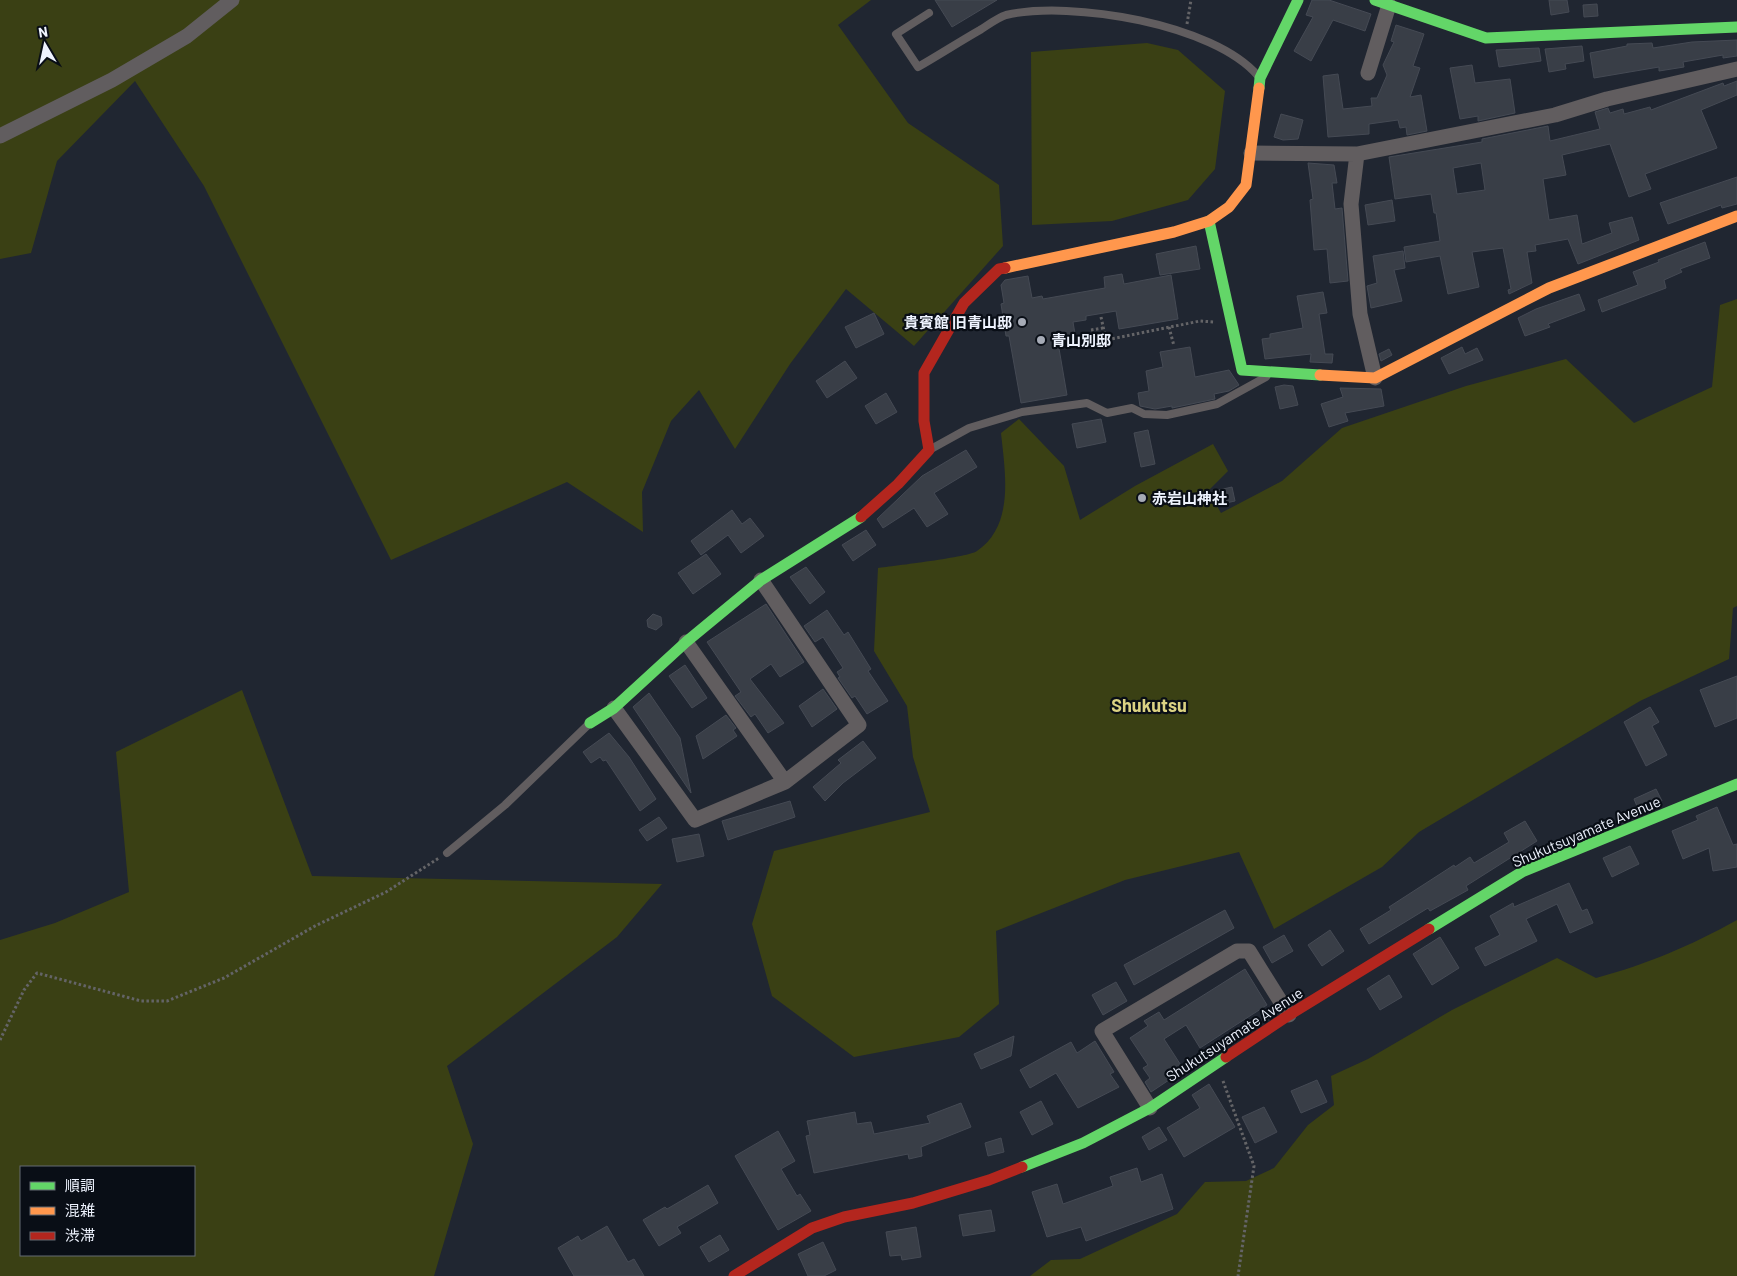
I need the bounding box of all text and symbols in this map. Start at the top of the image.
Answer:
north arrow [20,20,70,70]
text: N [37,23,49,41]
place label: 貴賓館 旧青山邸 [904,313,1012,331]
marker: 貴賓館 旧青山邸 [1016,316,1028,328]
place label: 青山別邸 [1051,331,1111,349]
marker: 青山別邸 [1035,334,1047,346]
place label: 赤岩山神社 [1152,489,1227,507]
marker: 赤岩山神社 [1136,492,1148,504]
district label: Shukutsu [1111,694,1187,716]
street label: Shukutsuyamate Avenue [1509,792,1663,870]
street label: Shukutsuyamate Avenue [1162,983,1306,1085]
legend [20,1166,195,1256]
text: 順調 [65,1176,95,1194]
text: 混雑 [65,1201,95,1219]
text: 渋滞 [65,1226,95,1244]

